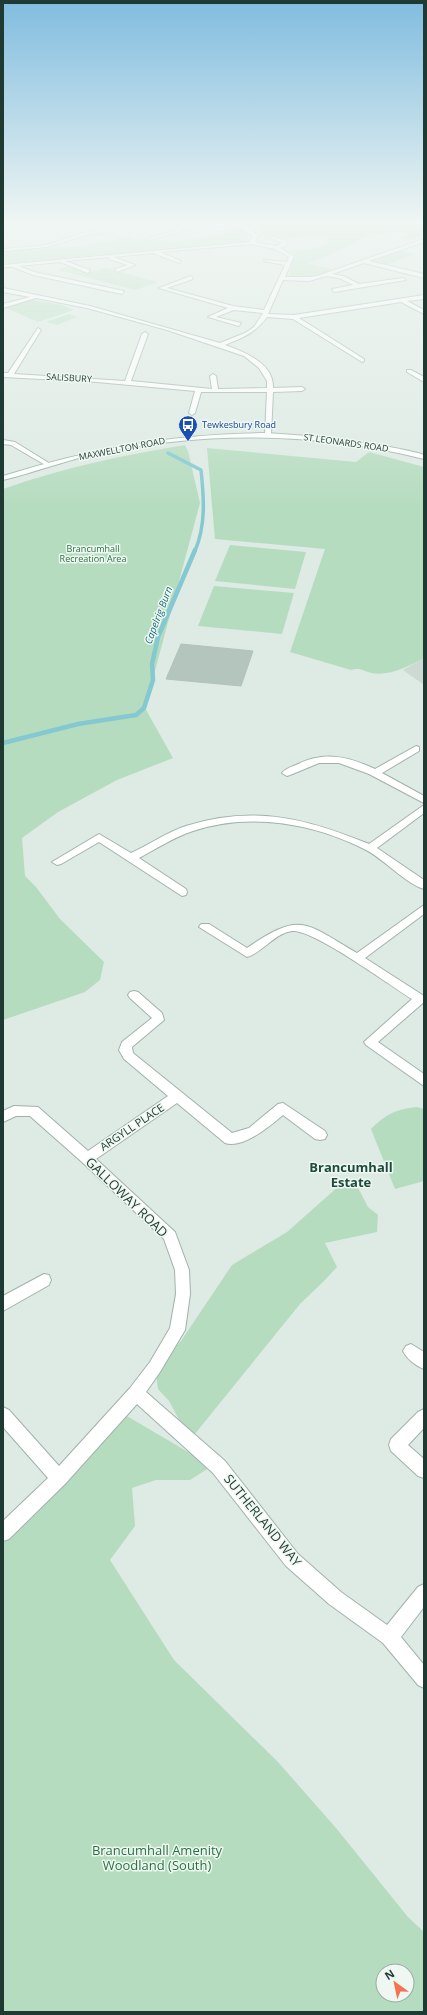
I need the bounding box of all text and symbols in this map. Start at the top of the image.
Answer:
street label: SALISBURY [46,370,93,385]
bus stop icon: Tewkesbury Road [177,414,199,442]
place label: Tewkesbury Road [202,418,276,431]
street label: ST LEONARDS ROAD [303,430,389,455]
street label: MAXWELLTON ROAD [78,434,166,463]
park label: Brancumhall Recreation Area [60,542,126,565]
water label: Capelrig Burn [141,584,175,646]
street label: ARGYLL PLACE [97,1100,167,1154]
street label: GALLOWAY ROAD [82,1153,172,1241]
district label: Brancumhall Estate [309,1158,393,1191]
street label: SUTHERLAND WAY [220,1470,306,1570]
park label: Brancumhall Amenity Woodland (South) [92,1841,223,1874]
north arrow [375,1963,415,2003]
text: N [381,1965,397,1983]

